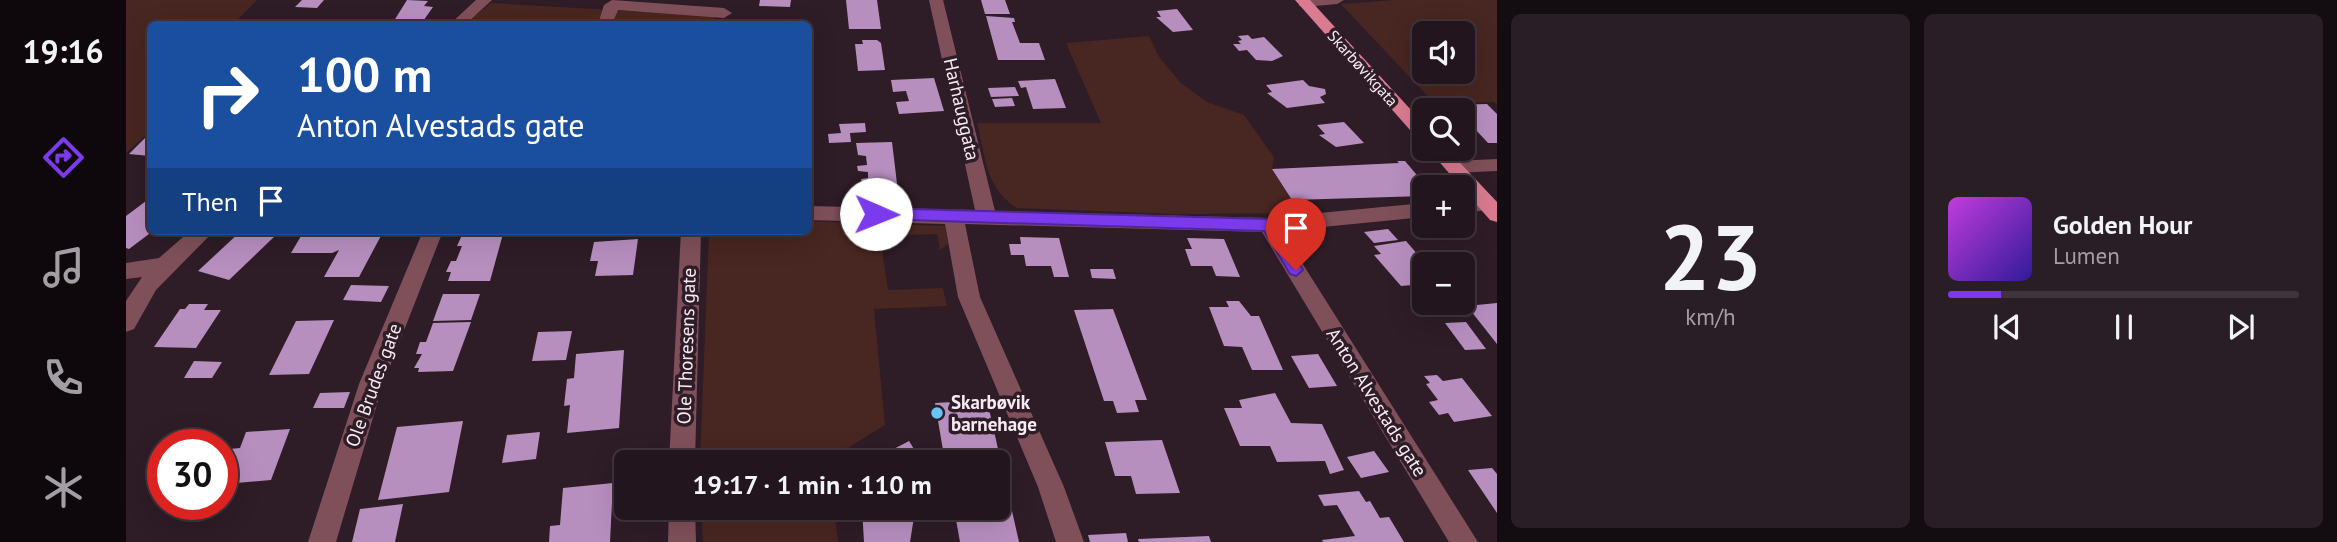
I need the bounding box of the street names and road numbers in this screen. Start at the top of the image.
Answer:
street label: Skarbøvikgata [1323,26,1403,110]
street label: Harhauggata [939,55,985,163]
street label: Ole Thoresens gate [671,267,701,425]
street label: Ole Brudes gate [340,320,406,450]
street label: Anton Alvestads gate [1322,323,1432,481]

